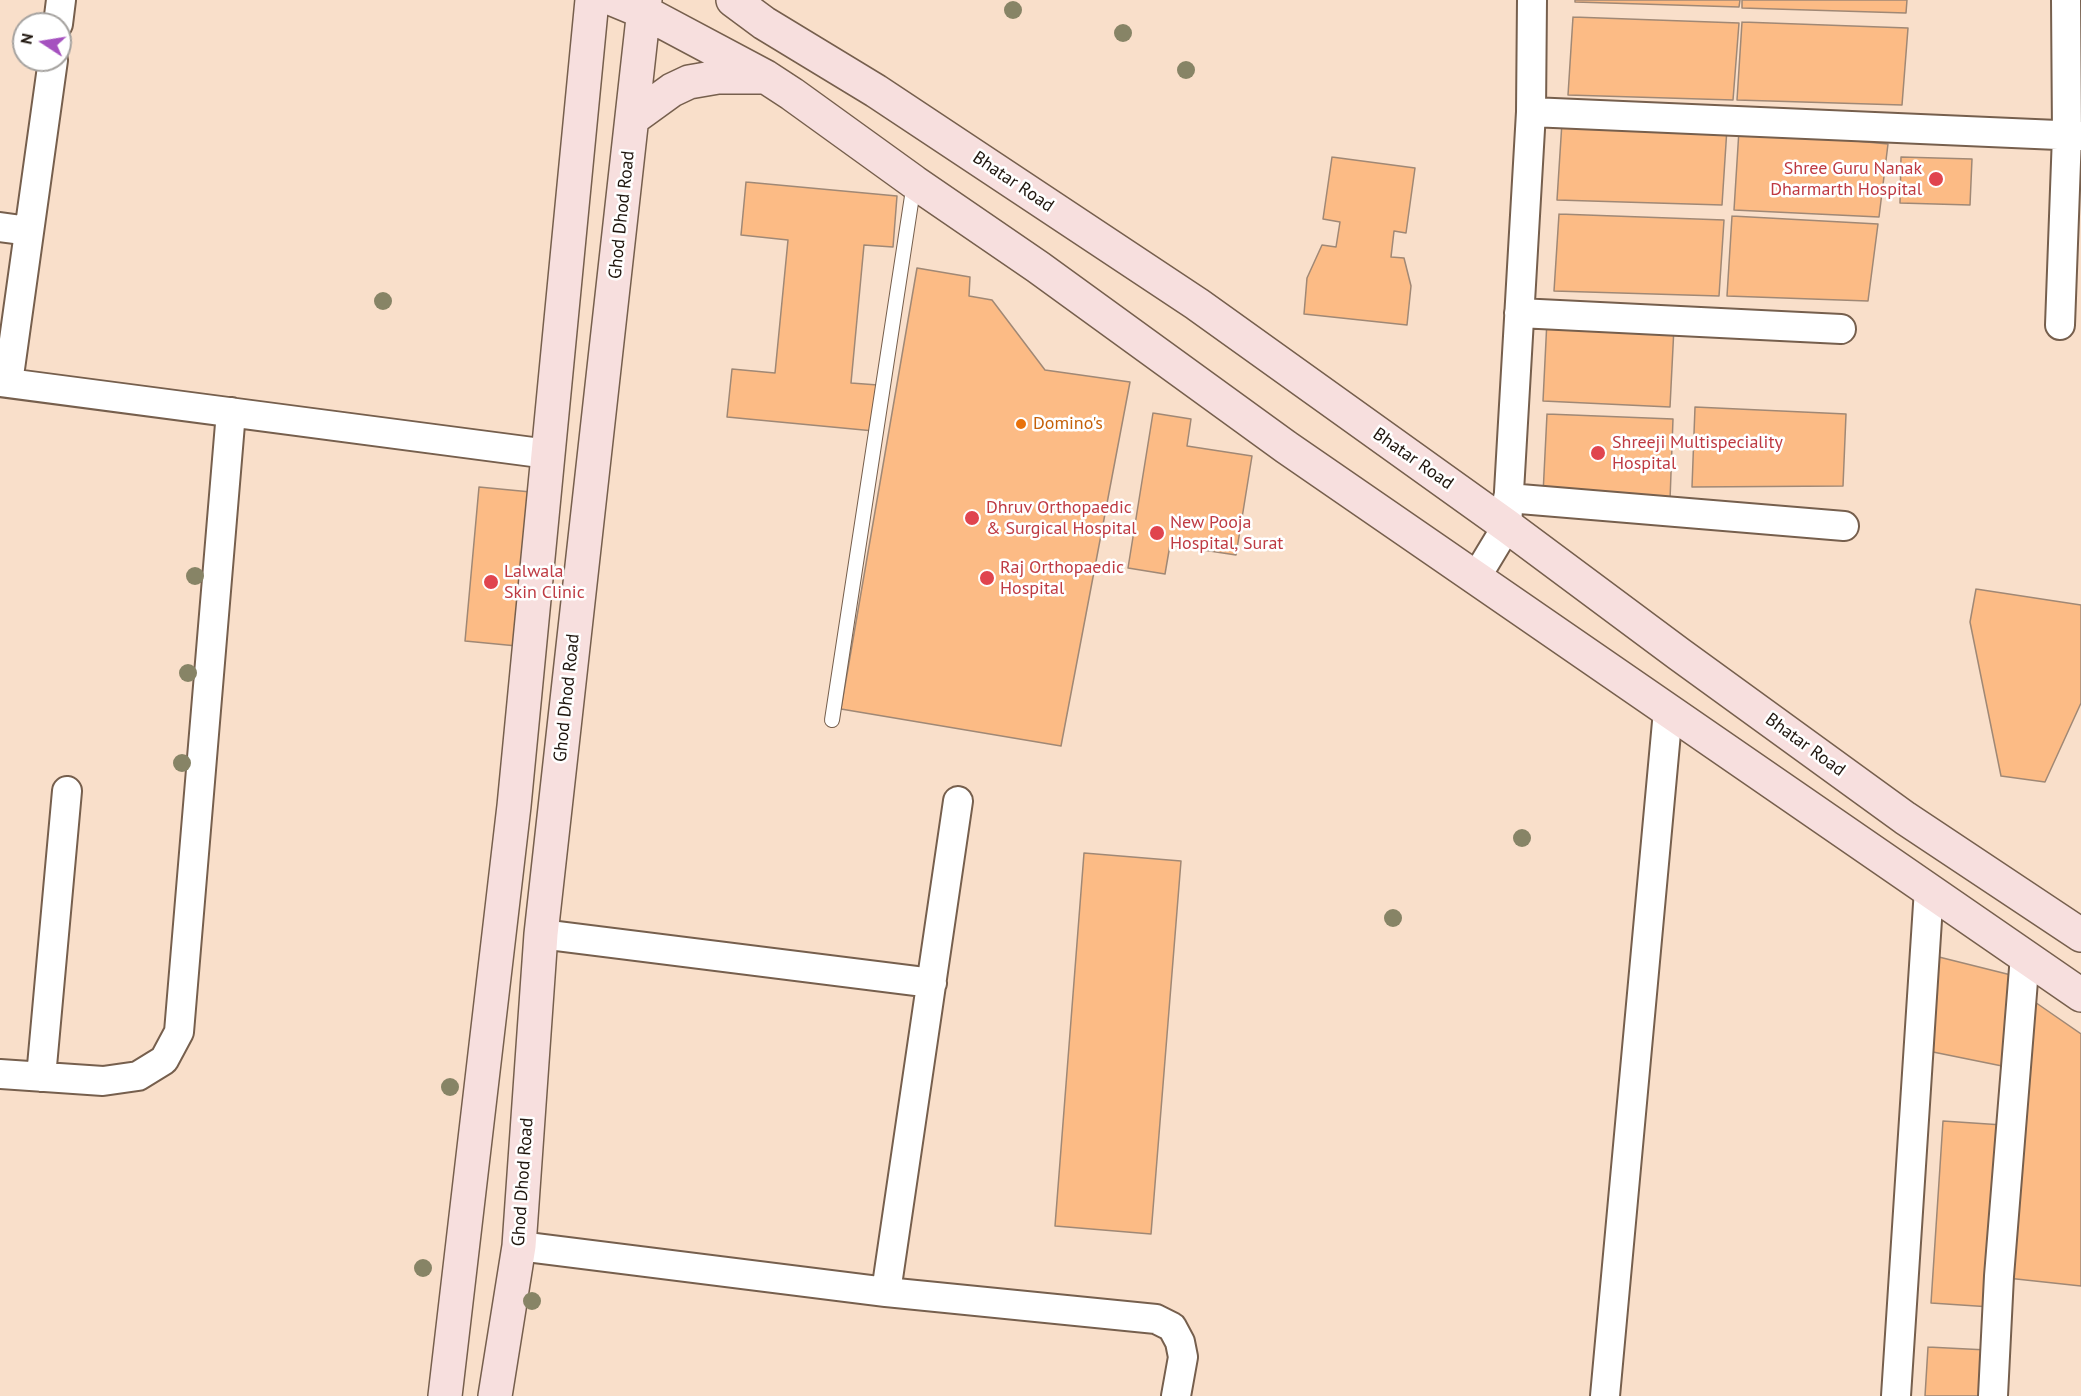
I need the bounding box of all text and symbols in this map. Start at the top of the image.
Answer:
north arrow [12,12,72,72]
text: N [15,31,37,46]
street label: Bhatar Road [968,147,1058,217]
street label: Ghod Dhod Road [605,150,639,280]
place label: Shree Guru Nanak Dharmarth Hospital [1770,158,1922,201]
marker: Shree Guru Nanak Dharmarth Hospital [1927,170,1945,188]
place label: Domino's [1033,413,1103,435]
marker: Domino's [1014,417,1028,431]
street label: Bhatar Road [1369,423,1457,495]
place label: Shreeji Multispeciality Hospital [1612,432,1783,474]
marker: Shreeji Multispeciality Hospital [1589,444,1607,462]
place label: Dhruv Orthopaedic & Surgical Hospital [986,497,1137,540]
marker: Dhruv Orthopaedic & Surgical Hospital [963,509,981,527]
place label: New Pooja Hospital, Surat [1170,512,1283,554]
marker: New Pooja Hospital, Surat [1148,524,1166,542]
place label: Raj Orthopaedic Hospital [1000,557,1124,600]
place label: Lalwala Skin Clinic [504,561,585,604]
marker: Raj Orthopaedic Hospital [978,569,996,587]
marker: Lalwala Skin Clinic [482,573,500,591]
street label: Ghod Dhod Road [550,633,584,763]
street label: Bhatar Road [1761,709,1849,781]
street label: Ghod Dhod Road [508,1117,538,1247]

